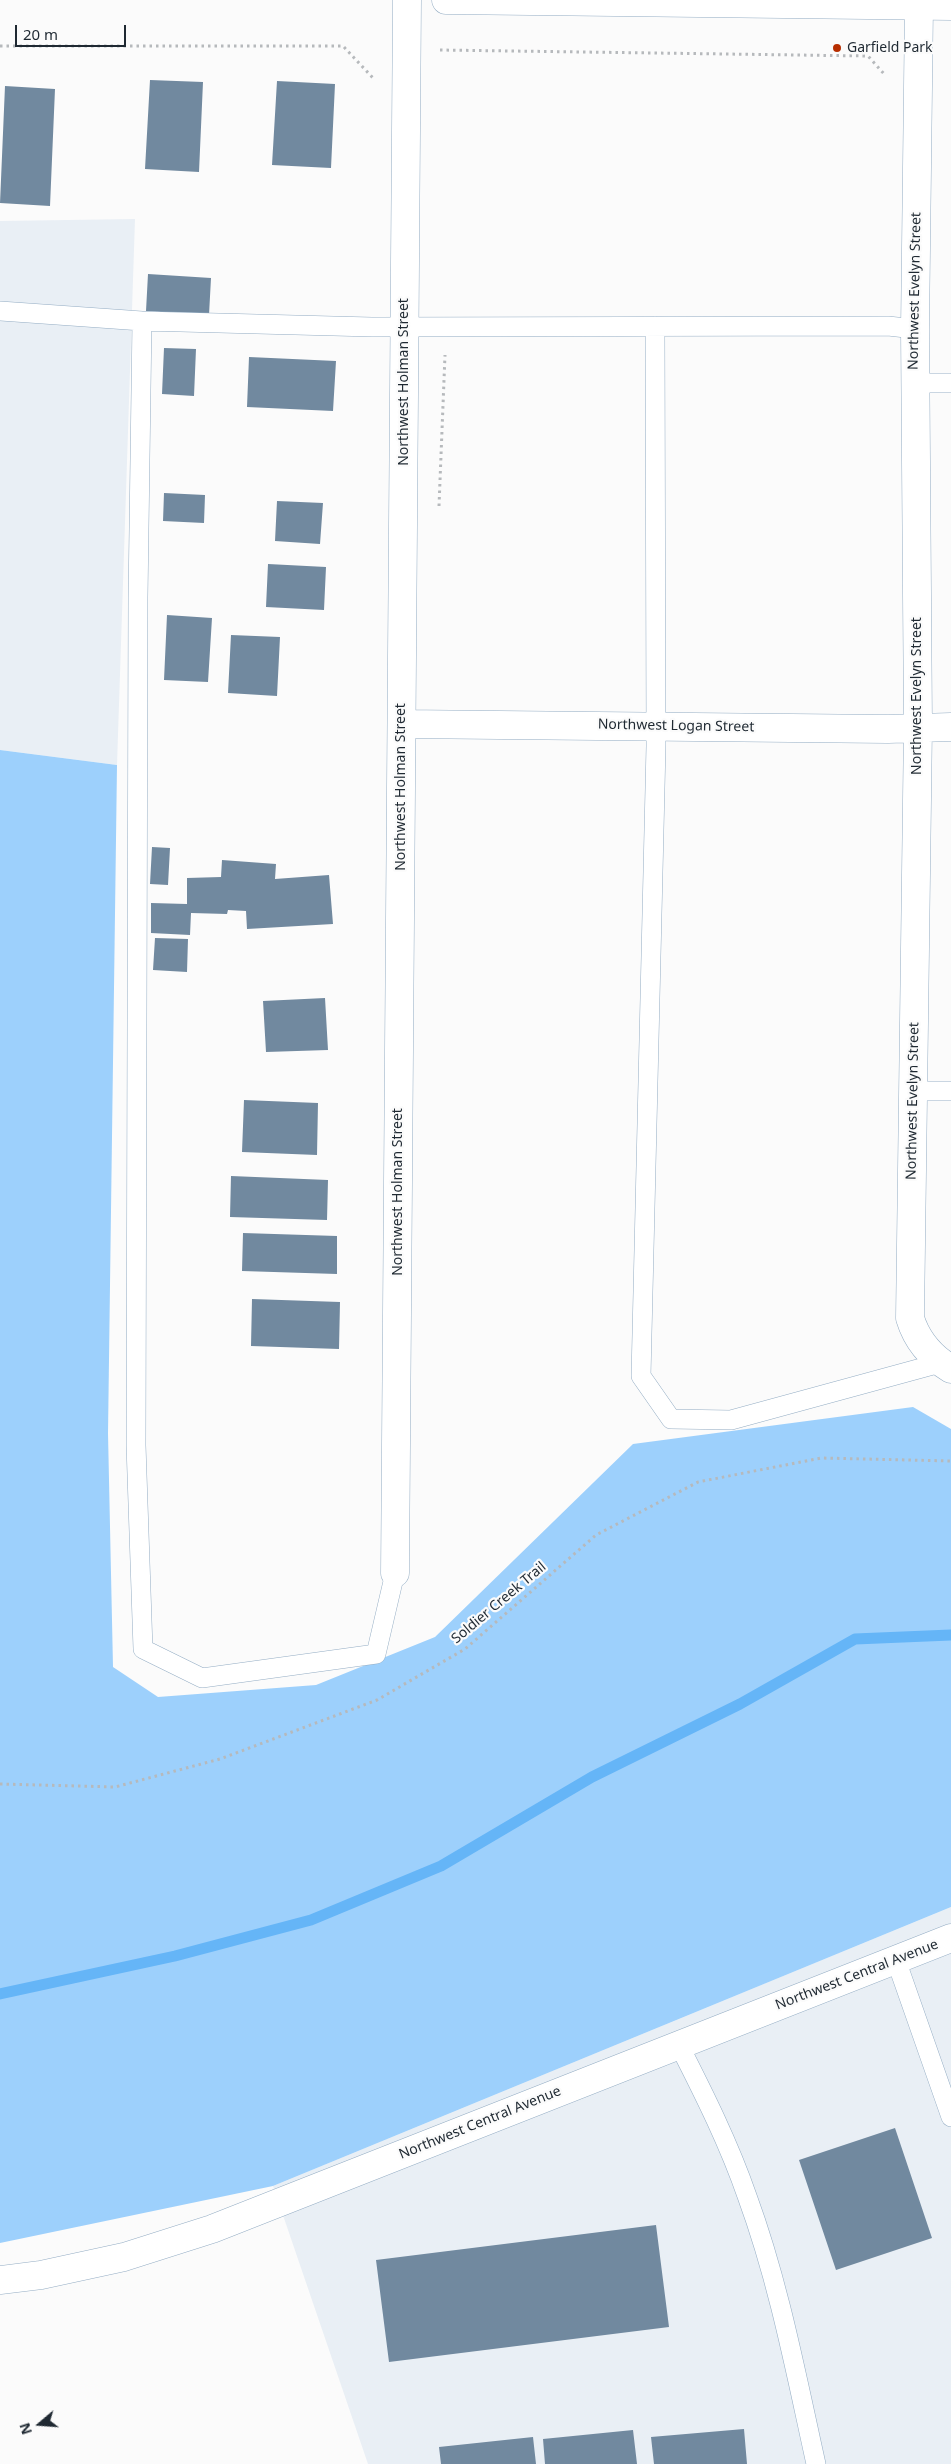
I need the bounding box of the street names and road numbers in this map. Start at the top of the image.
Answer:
street label: Northwest Evelyn Street [905,212,925,370]
street label: Northwest Holman Street [396,298,412,466]
street label: Northwest Evelyn Street [909,617,925,775]
street label: Northwest Holman Street [393,703,409,871]
street label: Northwest Logan Street [598,716,754,736]
street label: Northwest Evelyn Street [903,1022,923,1180]
street label: Northwest Holman Street [390,1108,406,1276]
street label: Soldier Creek Trail [448,1559,550,1647]
street label: Northwest Central Avenue [773,1936,941,2014]
street label: Northwest Central Avenue [397,2083,563,2163]

